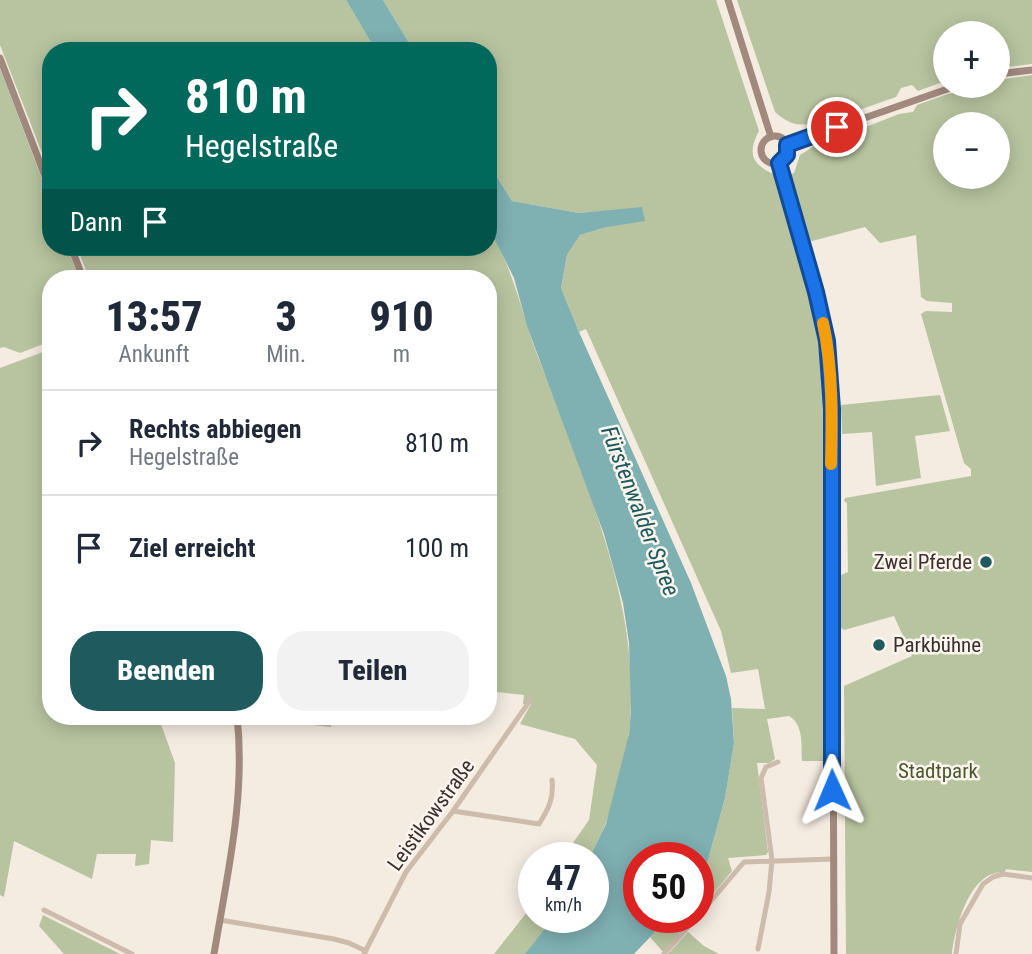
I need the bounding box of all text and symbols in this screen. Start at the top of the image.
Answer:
map controls [933,21,1010,189]
button: + [933,21,1010,98]
text: 810 m [185,68,307,125]
icon: right [70,70,161,161]
pin [807,97,867,157]
icon: arrive [818,108,856,146]
button: − [933,112,1010,189]
text: Hegelstraße [185,127,338,165]
icon: arrive [136,203,174,241]
text: Dann [70,207,122,237]
text: 13:57 [105,292,203,341]
text: 3 [275,292,297,341]
text: 910 [369,292,434,341]
text: Ankunft [119,341,190,368]
text: Min. [266,341,306,368]
text: m [393,341,410,368]
text: Rechts abbiegen [129,414,302,444]
water label: Fürstenwalder Spree [595,422,685,600]
icon: right [70,424,108,462]
text: 810 m [405,428,469,458]
text: Hegelstraße [129,444,239,471]
icon: arrive [70,529,108,567]
text: Ziel erreicht [129,533,255,563]
text: 100 m [405,533,469,563]
place label: Zwei Pferde [874,550,972,574]
marker: Zwei Pferde [978,554,994,570]
button: Beenden [70,631,263,711]
button: Teilen [277,631,469,711]
place label: Parkbühne [893,633,981,657]
marker: Parkbühne [871,637,887,653]
position arrow [795,753,869,827]
street label: Leistikowstraße [383,755,479,875]
park label: Stadtpark [898,759,979,783]
speed limit sign: 50 [623,842,714,933]
text: 47 [546,858,581,899]
text: km/h [545,894,582,915]

